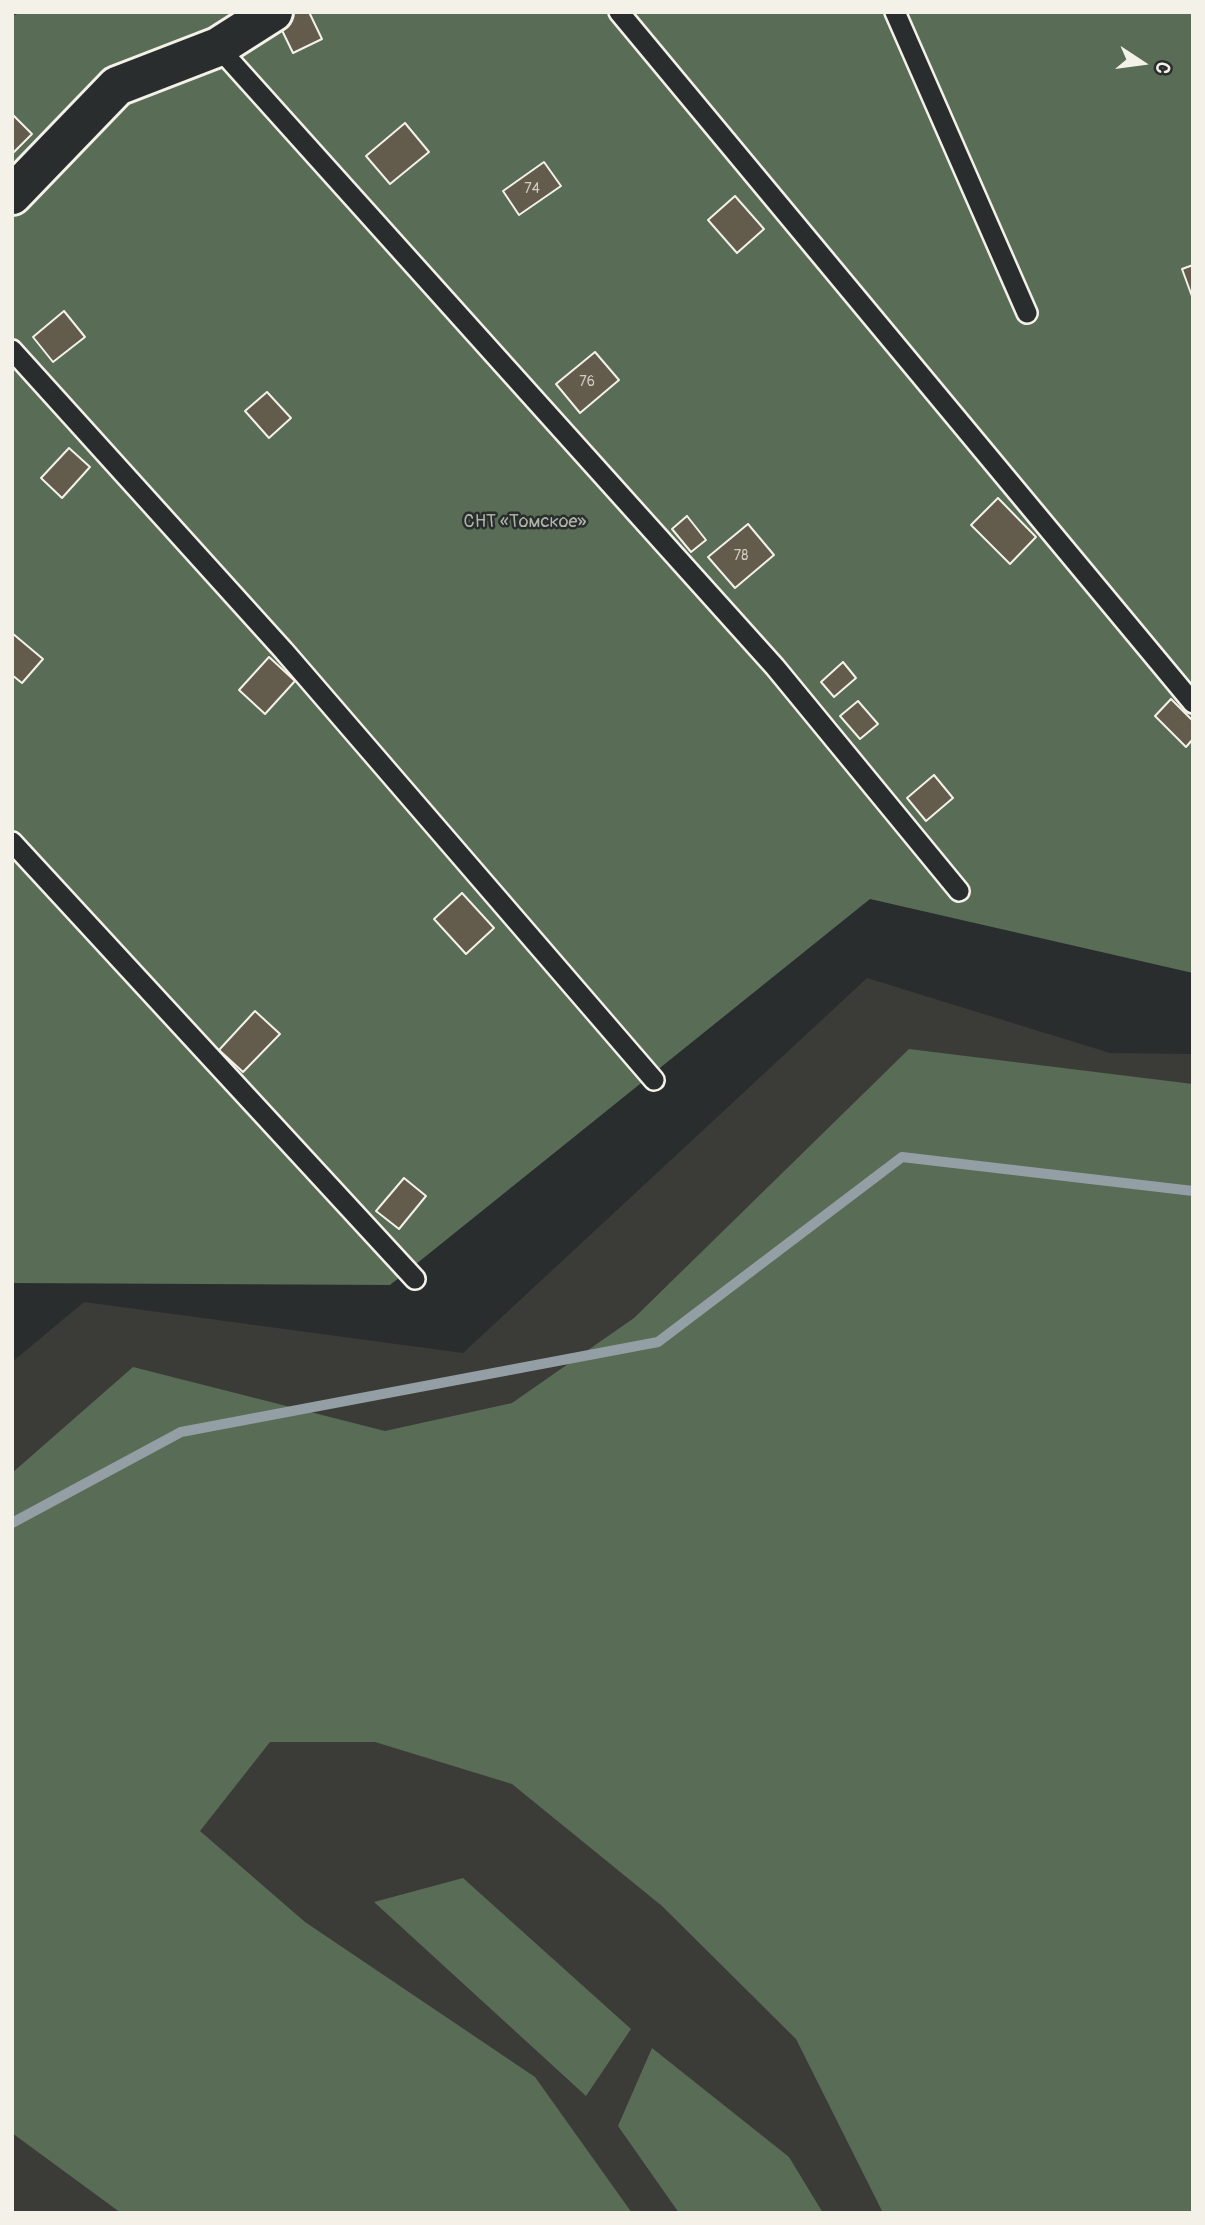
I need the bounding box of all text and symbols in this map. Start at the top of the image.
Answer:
north arrow [1107,28,1177,98]
text: С [1149,59,1175,76]
house number: 74 [524,181,540,197]
house number: 76 [579,374,595,390]
park label: СНТ «Томское» [464,511,586,533]
house number: 78 [734,548,748,564]

